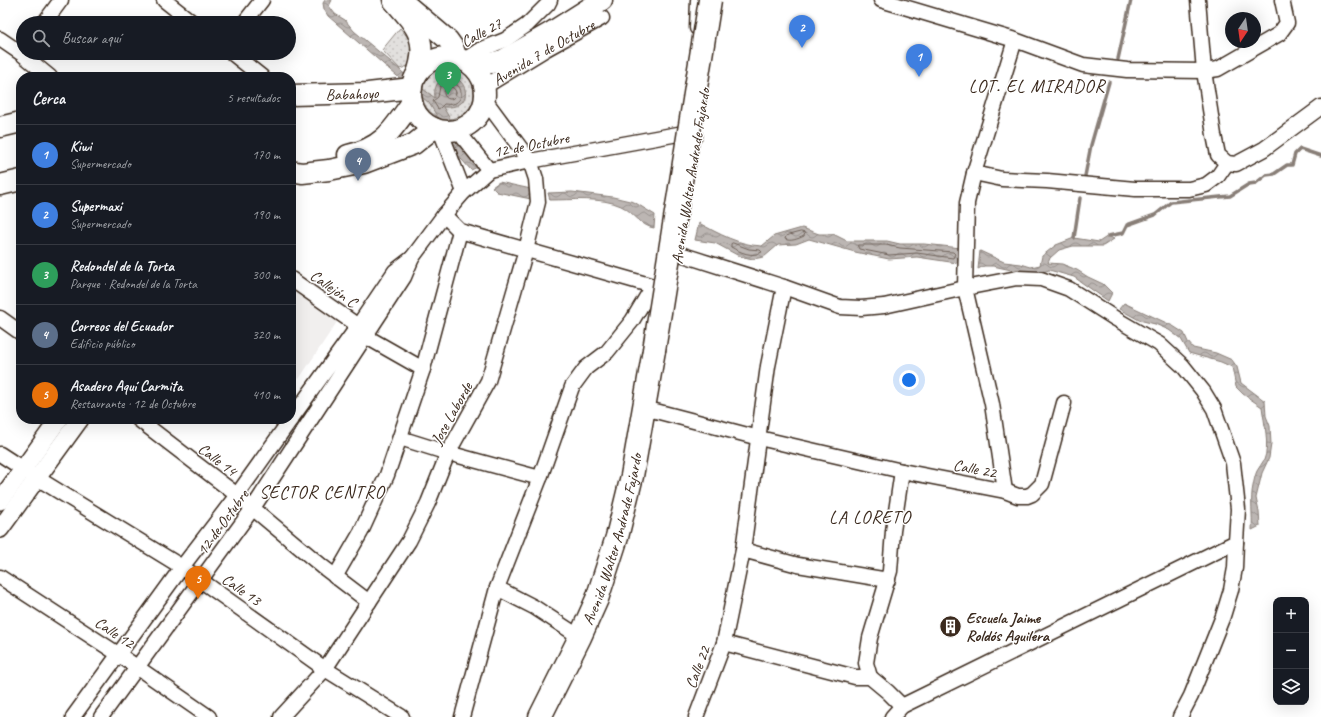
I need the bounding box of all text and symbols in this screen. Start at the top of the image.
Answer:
north arrow [1225,12,1261,48]
street label: Calle 27 [458,13,506,52]
street label: Avenida 7 de Octubre [489,14,600,90]
pin: 2 [789,15,815,48]
search box [16,16,296,60]
icon: search [30,27,52,49]
text: Buscar aquí [62,29,121,48]
pin: 1 [906,44,932,77]
pin: 3 [435,62,461,95]
district label: LOT. EL MIRADOR [969,75,1106,97]
street label: Babahoyo [325,83,381,105]
street label: Avenida Walter Andrade Fajardo [667,85,715,265]
text: Cerca [32,88,65,109]
text: 5 resultados [227,90,280,106]
street label: 12 de Octubre [492,128,572,162]
text: Kiwi [70,137,91,156]
text: 1 [42,147,48,163]
text: 170 m [252,147,280,163]
pin: 4 [345,148,371,181]
text: Supermercado [70,156,131,172]
text: Supermaxi [70,197,122,216]
text: 2 [42,207,48,223]
text: 190 m [252,207,280,223]
text: Supermercado [70,216,131,232]
text: Redondel de la Torta [70,257,174,276]
street label: Callejón C [306,266,362,313]
text: 3 [42,267,48,283]
text: 300 m [252,267,280,283]
text: Parque · Redondel de la Torta [70,276,197,292]
text: Correos del Ecuador [70,317,172,336]
text: 4 [42,327,48,343]
text: 320 m [252,327,280,343]
text: Edificio público [70,336,135,352]
your location [899,370,919,390]
text: Asadero Aquí Carmita [70,377,183,396]
street label: Jose Laborde [426,377,478,449]
text: 5 [42,387,48,403]
text: 410 m [252,387,280,403]
text: Restaurante · 12 de Octubre [70,396,195,412]
street label: Calle 14 [194,439,242,482]
street label: Avenida Walter Andrade Fajardo [578,450,647,628]
street label: Calle 22 [952,455,1000,483]
district label: SECTOR CENTRO [259,481,386,503]
street label: 12 de Octubre [192,484,254,559]
district label: LA LORETO [829,506,912,528]
pin: 5 [185,566,211,599]
street label: Calle 13 [218,569,266,611]
map controls [1273,597,1309,705]
button: + [1273,597,1309,633]
place label: Escuela Jaime Roldós Aguilera [966,608,1051,646]
street label: Calle 12 [91,612,140,654]
building icon: Escuela Jaime Roldós Aguilera [938,613,964,639]
button: − [1273,633,1309,669]
street label: Calle 22 [681,642,716,691]
button: layers [1273,669,1309,705]

